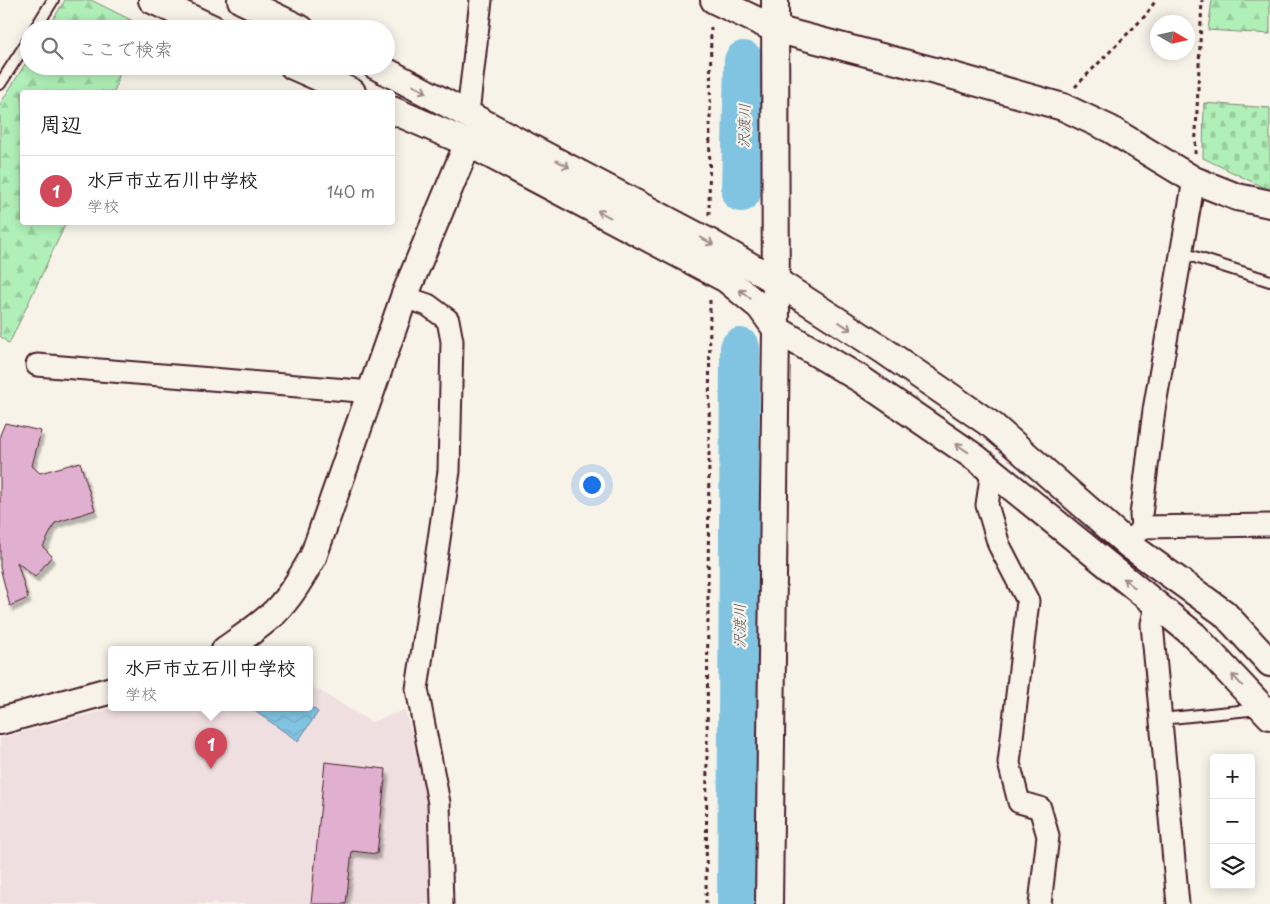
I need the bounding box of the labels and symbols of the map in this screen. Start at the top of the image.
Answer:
north arrow [1150,15,1195,60]
one-way arrow [412,85,427,94]
water label: 沢渡川 [731,103,755,149]
one-way arrow [556,160,570,170]
one-way arrow [597,209,612,218]
one-way arrow [699,236,714,246]
one-way arrow [739,289,752,300]
one-way arrow [838,321,852,331]
one-way arrow [955,443,969,453]
your location [579,472,605,498]
one-way arrow [1123,577,1136,588]
water label: 沢渡川 [727,603,750,649]
one-way arrow [1231,674,1243,686]
pin: 1 [195,728,227,769]

